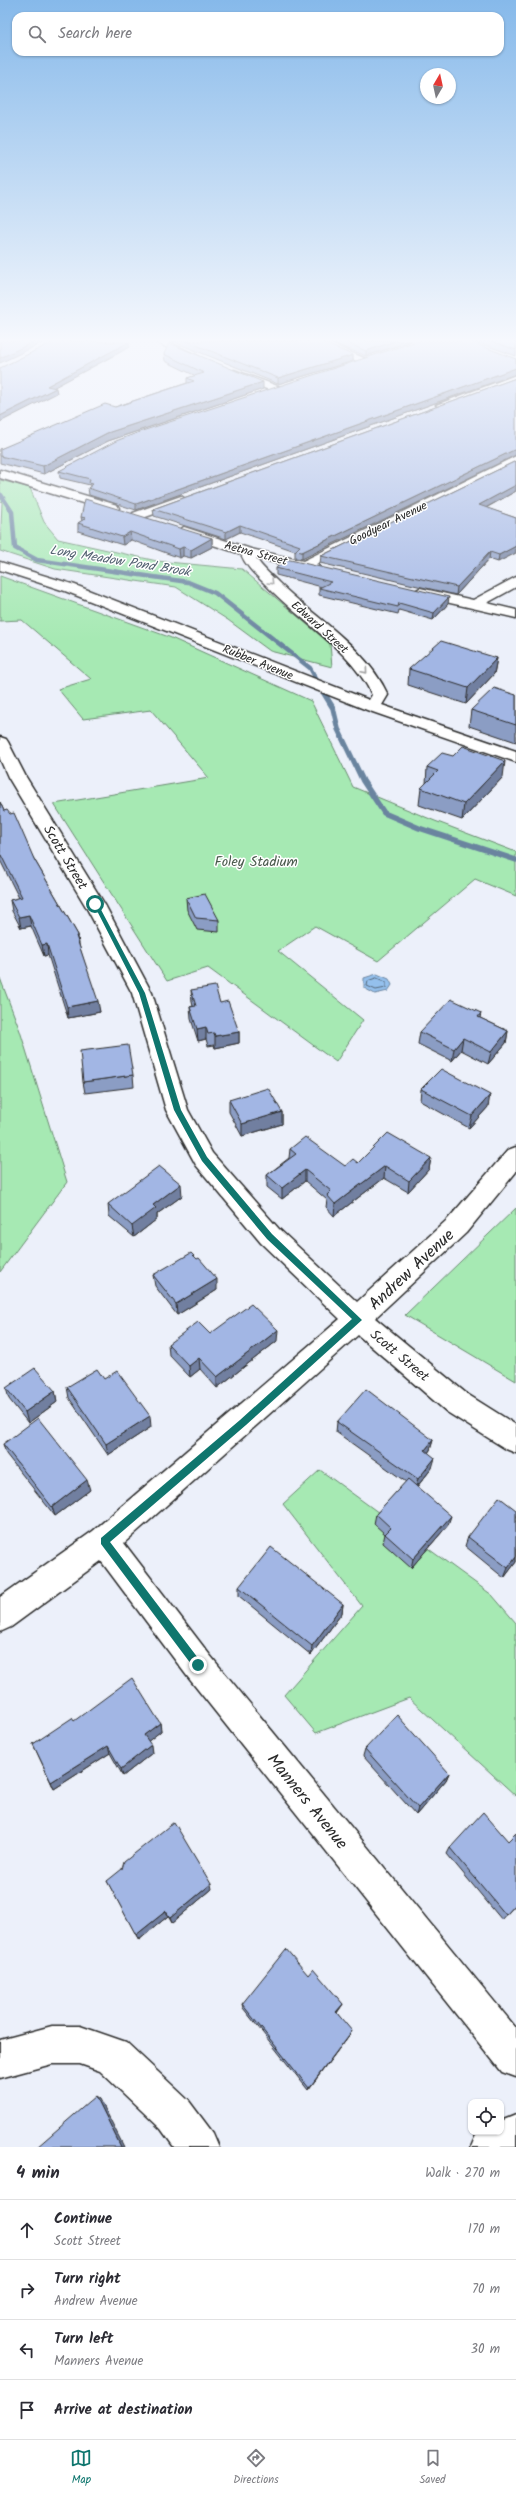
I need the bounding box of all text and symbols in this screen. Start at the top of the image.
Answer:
search box [12,12,504,56]
text: Search here [58,22,132,46]
icon: search [26,23,48,45]
north arrow [420,68,456,104]
street label: Goodyear Avenue [346,496,431,551]
street label: Aetna Street [222,536,290,571]
water label: Long Meadow Pond Brook [48,540,193,583]
one-way arrow [266,577,274,585]
street label: Edward Street [287,596,353,659]
street label: Rubber Avenue [220,640,297,686]
one-way arrow [361,666,368,674]
street label: Scott Street [37,821,93,895]
park label: Foley Stadium [214,851,298,873]
route start [86,895,104,913]
street label: Andrew Avenue [363,1223,462,1317]
street label: Scott Street [365,1324,434,1388]
route end [189,1656,207,1674]
street label: Manners Avenue [260,1748,354,1856]
map controls [468,2099,504,2135]
button: locate [468,2099,504,2135]
text: 4 min [16,2160,60,2187]
text: Walk · 270 m [425,2163,500,2184]
text: Continue [54,2207,112,2231]
icon: ahead [16,2219,38,2241]
text: 170 m [468,2219,500,2240]
text: Scott Street [54,2231,121,2252]
text: Turn right [54,2267,121,2291]
icon: right [16,2279,38,2301]
text: 70 m [472,2279,500,2300]
text: Andrew Avenue [54,2291,138,2312]
text: Turn left [54,2327,114,2351]
icon: left [16,2339,38,2361]
text: 30 m [471,2339,500,2360]
text: Manners Avenue [54,2351,143,2372]
text: Arrive at destination [54,2398,193,2422]
icon: arrive [16,2399,38,2421]
tab: Map [70,2447,92,2489]
tab: Directions [233,2447,279,2489]
tab: Saved [420,2447,446,2489]

